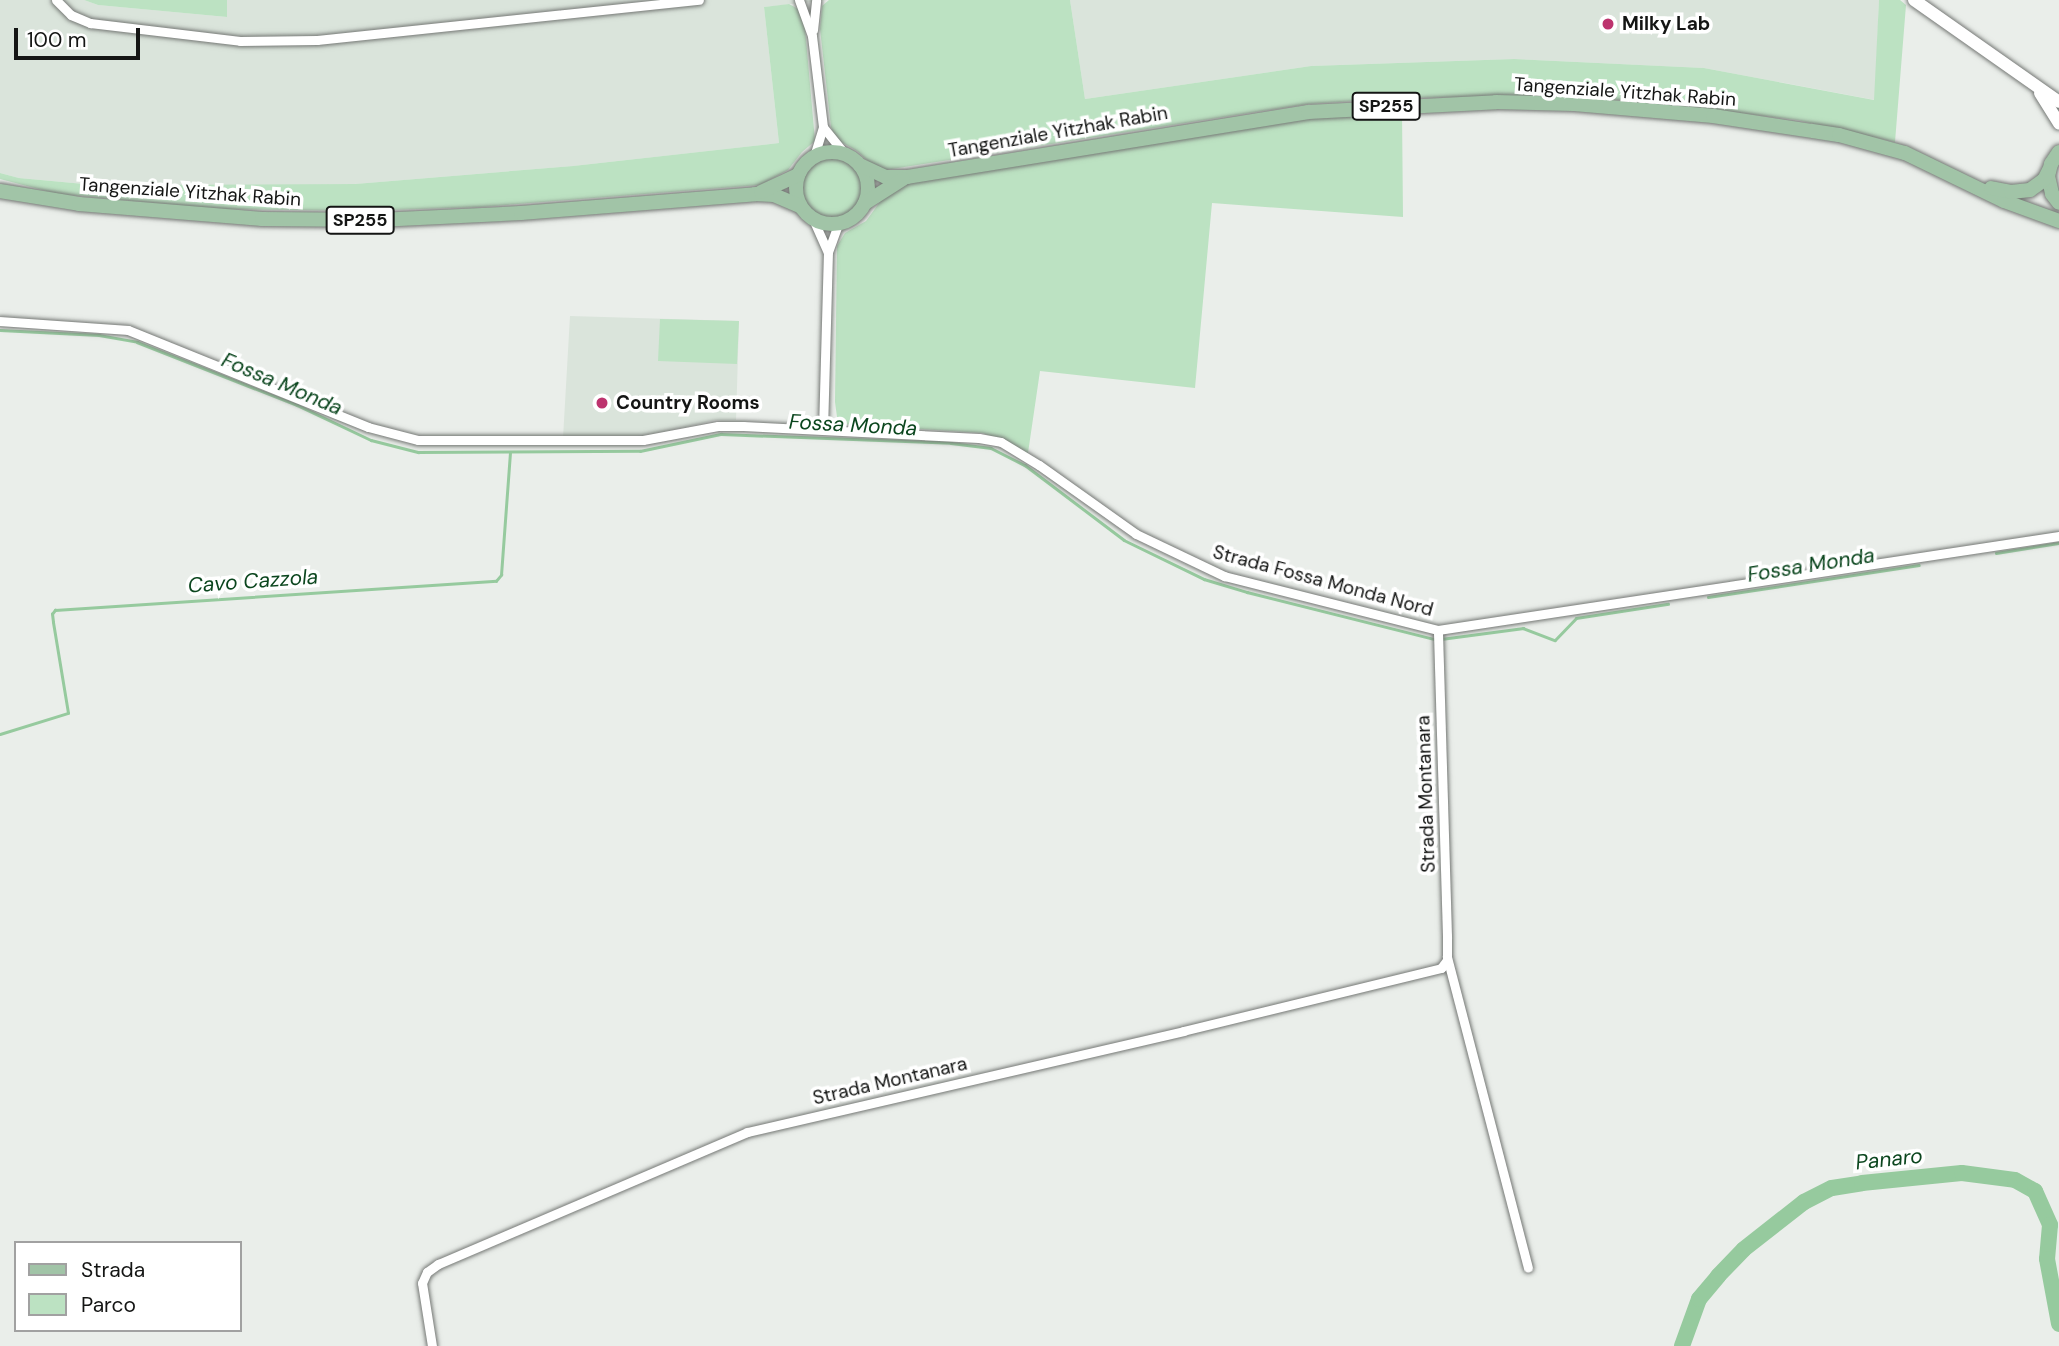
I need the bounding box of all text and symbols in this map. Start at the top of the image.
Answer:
place label: Milky Lab [1622,13,1710,35]
scale bar [18,14,144,58]
marker: Milky Lab [1600,16,1616,32]
text: 100 m [27,26,87,54]
street label: Tangenziale Yitzhak Rabin [1513,73,1737,111]
road number: SP255 [1351,92,1421,120]
street label: Tangenziale Yitzhak Rabin [946,101,1170,163]
street label: Tangenziale Yitzhak Rabin [78,173,302,211]
road number: SP255 [325,205,395,234]
water label: Fossa Monda [218,347,346,421]
place label: Country Rooms [616,392,760,414]
marker: Country Rooms [594,395,610,411]
water label: Fossa Monda [788,409,918,441]
street label: Strada Fossa Monda Nord [1210,541,1436,621]
water label: Fossa Monda [1745,542,1877,588]
water label: Cavo Cazzola [187,564,319,598]
street label: Strada Montanara [1412,715,1440,873]
street label: Strada Montanara [811,1052,969,1110]
water label: Panaro [1854,1143,1924,1175]
legend [14,1241,242,1332]
text: Strada [81,1256,145,1284]
text: Parco [81,1291,136,1319]

